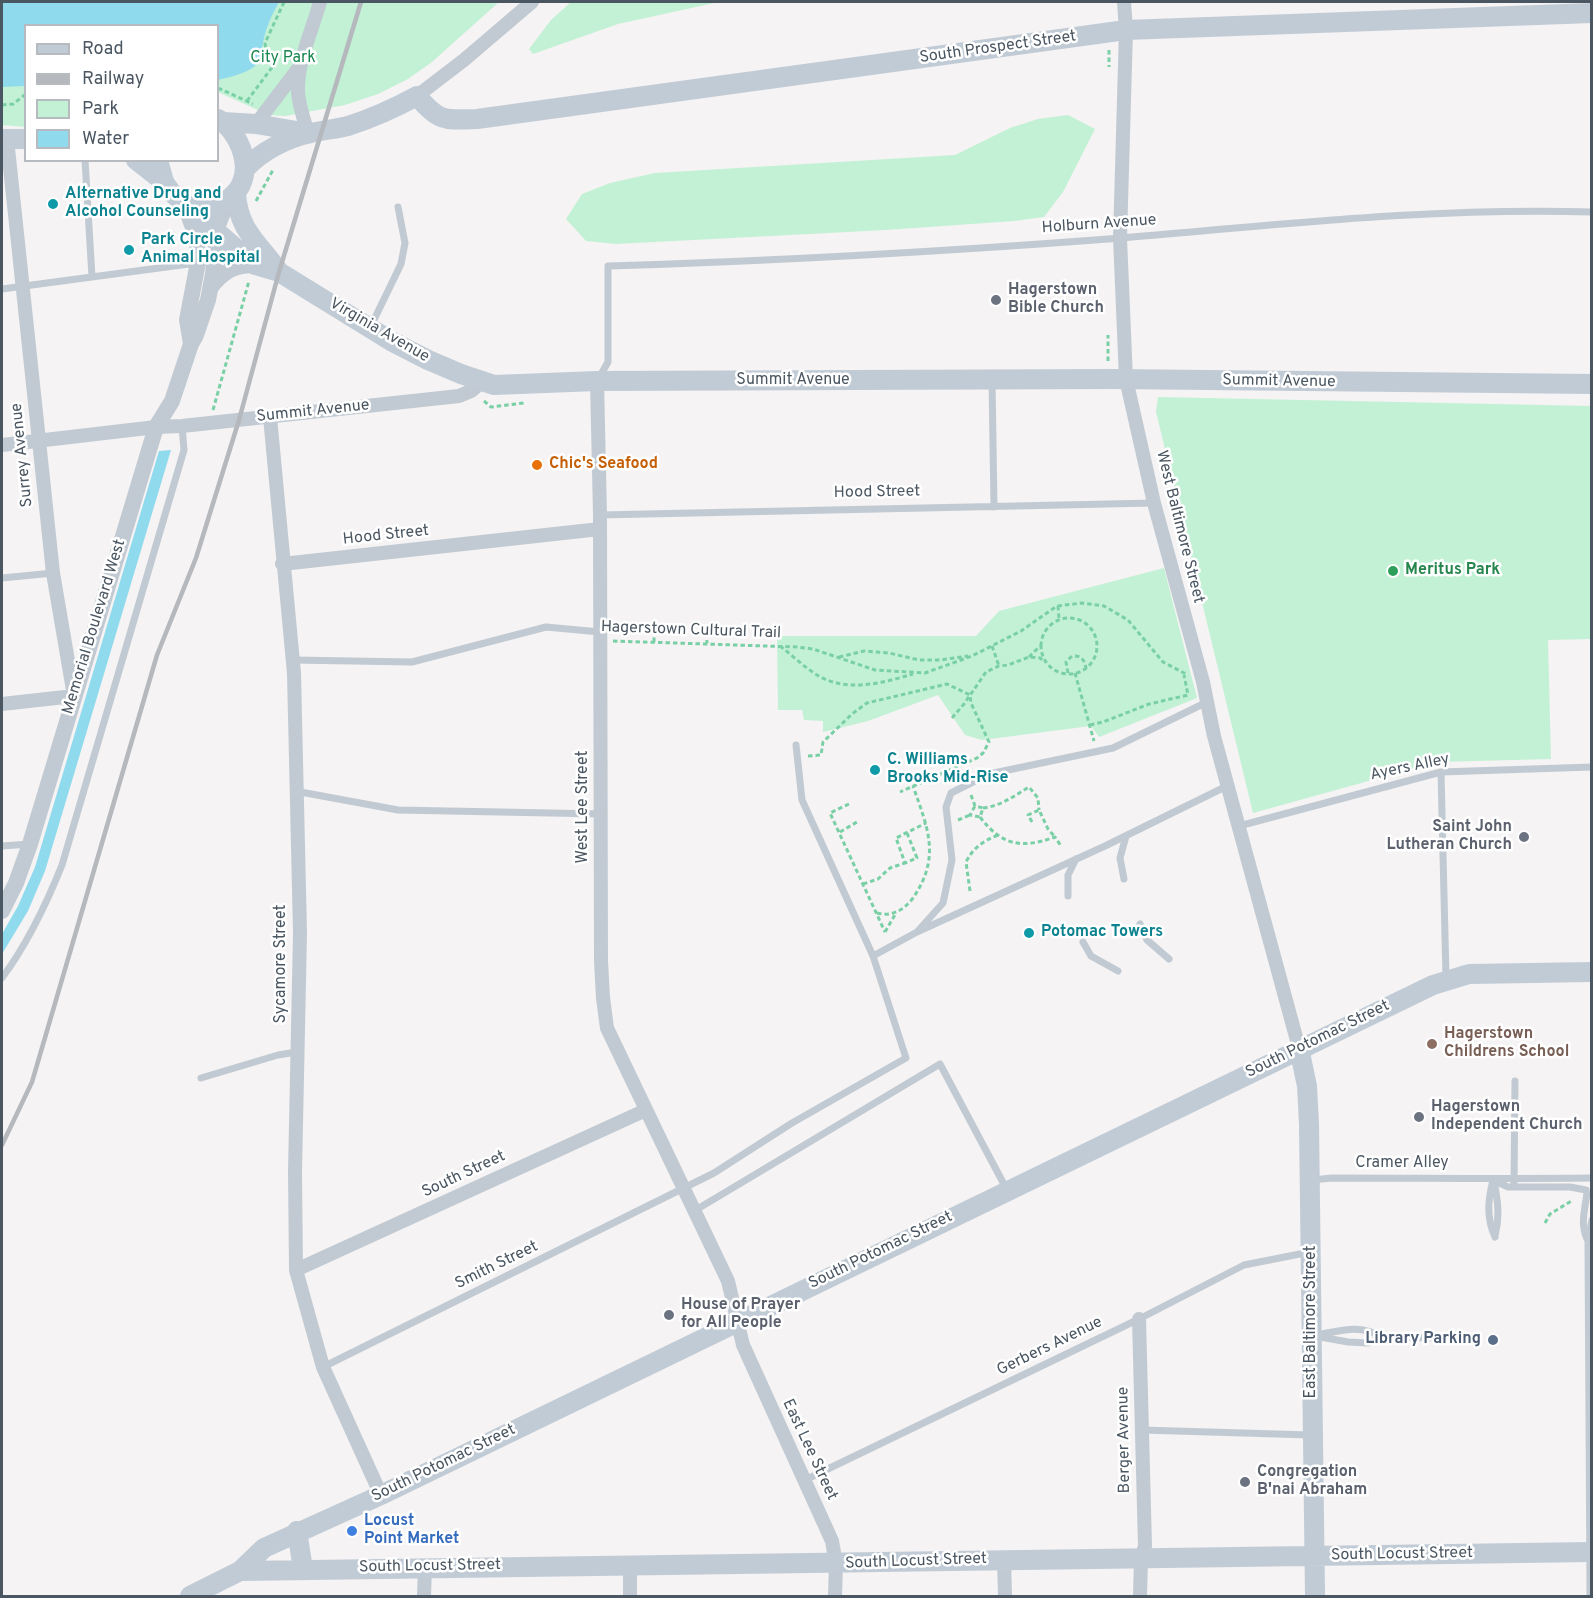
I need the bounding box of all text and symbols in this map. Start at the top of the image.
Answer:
legend [24,24,219,162]
street label: South Prospect Street [919,28,1077,68]
text: Road [82,38,124,61]
park label: City Park [250,49,316,69]
text: Railway [82,68,144,91]
text: Park [82,98,119,121]
text: Water [82,128,129,151]
place label: Alternative Drug and Alcohol Counseling [65,185,221,223]
marker: Alternative Drug and Alcohol Counseling [46,197,60,211]
street label: Holburn Avenue [1041,211,1157,239]
place label: Park Circle Animal Hospital [141,231,260,269]
marker: Park Circle Animal Hospital [122,243,136,257]
place label: Hagerstown Bible Church [1008,281,1104,319]
marker: Hagerstown Bible Church [989,293,1003,307]
street label: Virginia Avenue [326,295,432,367]
street label: Summit Avenue [736,371,850,391]
street label: Summit Avenue [1222,371,1336,393]
street label: Summit Avenue [256,397,370,427]
street label: Surrey Avenue [8,402,38,508]
street label: West Baltimore Street [1151,449,1207,605]
place label: Chic's Seafood [549,455,658,475]
marker: Chic's Seafood [530,458,544,472]
street label: Hood Street [834,483,920,503]
street label: Hood Street [342,522,430,550]
street label: Memorial Boulevard West [59,537,131,717]
place label: Meritus Park [1405,561,1500,581]
marker: Meritus Park [1386,564,1400,578]
street label: Hagerstown Cultural Trail [601,618,781,644]
street label: Ayers Alley [1369,750,1451,786]
street label: West Lee Street [574,751,594,863]
place label: C. Williams Brooks Mid‐Rise [887,751,1009,789]
marker: C. Williams Brooks Mid‐Rise [868,763,882,777]
place label: Saint John Lutheran Church [1386,818,1512,856]
marker: Saint John Lutheran Church [1517,830,1531,844]
street label: Sycamore Street [272,905,292,1023]
place label: Potomac Towers [1041,923,1163,943]
marker: Potomac Towers [1022,926,1036,940]
street label: South Potomac Street [1243,997,1393,1083]
place label: Hagerstown Childrens School [1444,1025,1569,1063]
marker: Hagerstown Childrens School [1425,1037,1439,1051]
place label: Hagerstown Independent Church [1431,1098,1583,1136]
marker: Hagerstown Independent Church [1412,1110,1426,1124]
street label: South Street [419,1147,509,1203]
street label: Cramer Alley [1355,1154,1449,1174]
street label: South Potomac Street [806,1208,956,1294]
street label: Smith Street [452,1238,542,1294]
street label: East Baltimore Street [1302,1246,1322,1398]
place label: House of Prayer for All People [681,1296,800,1334]
marker: House of Prayer for All People [662,1308,676,1322]
street label: Gerbers Avenue [994,1313,1106,1381]
place label: Library Parking [1365,1330,1481,1350]
marker: Library Parking [1486,1333,1500,1347]
street label: Berger Avenue [1114,1387,1136,1493]
street label: East Lee Street [777,1396,841,1504]
street label: South Potomac Street [369,1421,519,1507]
place label: Congregation B'nai Abraham [1257,1463,1367,1501]
marker: Congregation B'nai Abraham [1238,1475,1252,1489]
place label: Locust Point Market [364,1512,459,1550]
marker: Locust Point Market [345,1524,359,1538]
street label: South Locust Street [1331,1544,1473,1566]
street label: South Locust Street [845,1550,987,1574]
street label: South Locust Street [359,1556,501,1578]

